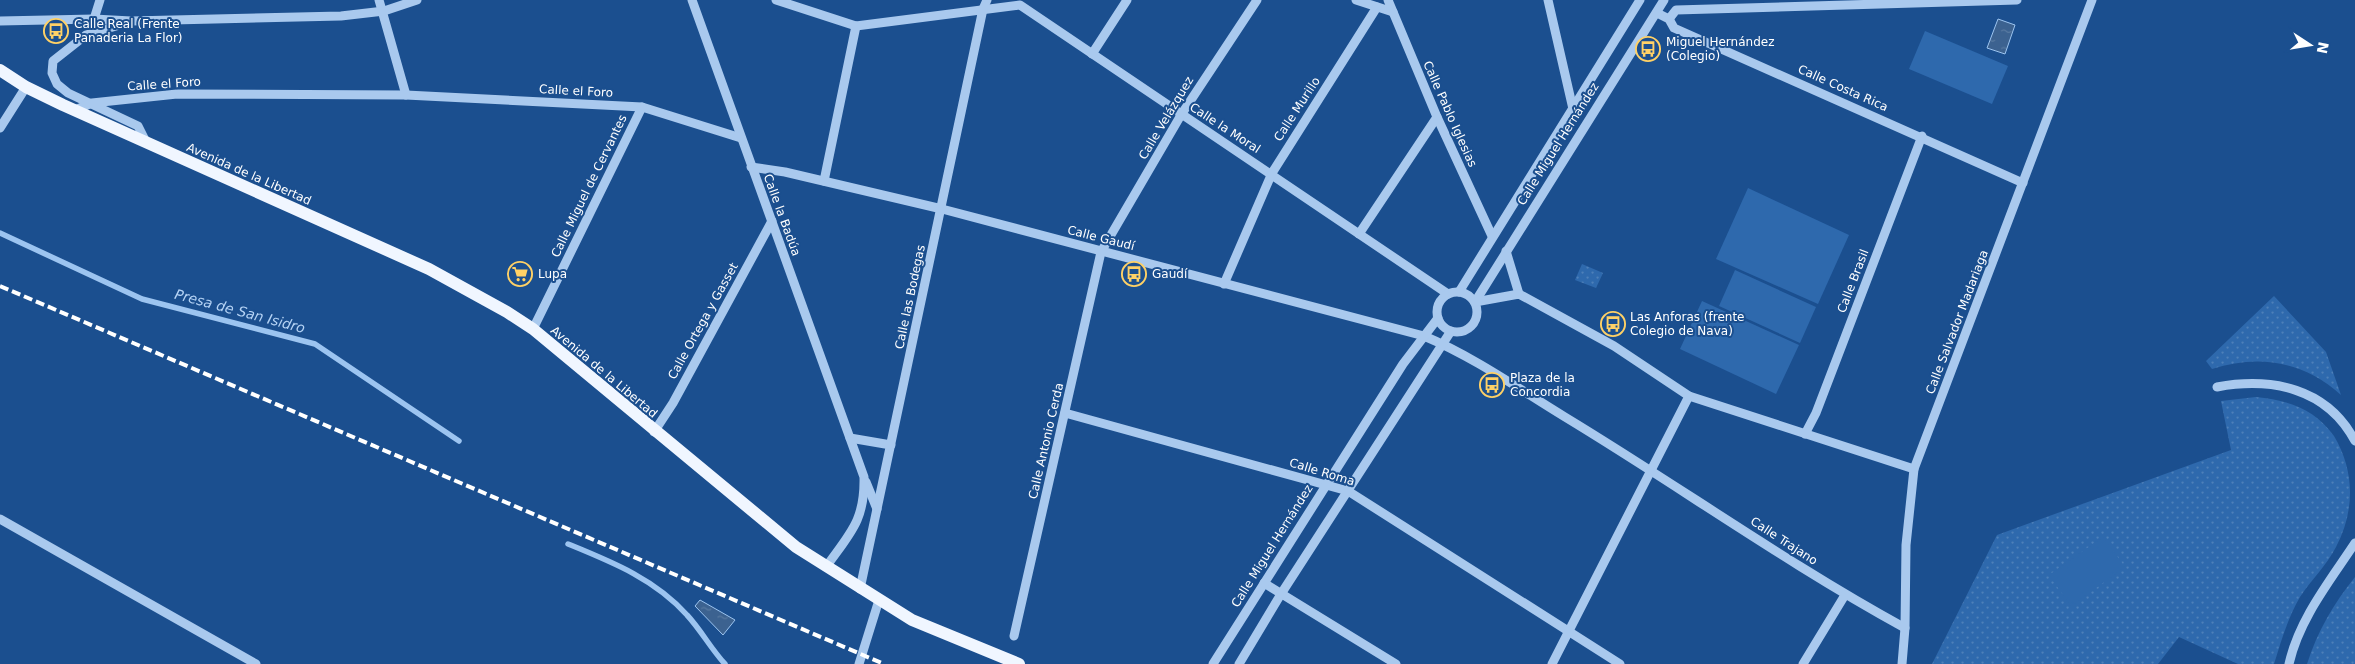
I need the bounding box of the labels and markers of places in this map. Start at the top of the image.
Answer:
place label: Calle Real (Frente Panaderia La Flor) [74,17,183,45]
bus stop icon: Calle Real (Frente Panaderia La Flor) [43,18,69,44]
place label: Miguel Hernández (Colegio) [1666,35,1774,63]
bus stop icon: Miguel Hernández (Colegio) [1635,36,1661,62]
supermarket icon: Lupa [507,261,533,287]
bus stop icon: Gaudí [1121,261,1147,287]
place label: Lupa [538,267,567,281]
place label: Gaudí [1152,267,1188,281]
place label: Las Anforas (frente Colegio de Nava) [1630,310,1745,338]
bus stop icon: Las Anforas (frente Colegio de Nava) [1600,311,1626,337]
place label: Plaza de la Concordia [1510,371,1575,399]
bus stop icon: Plaza de la Concordia [1479,372,1505,398]

